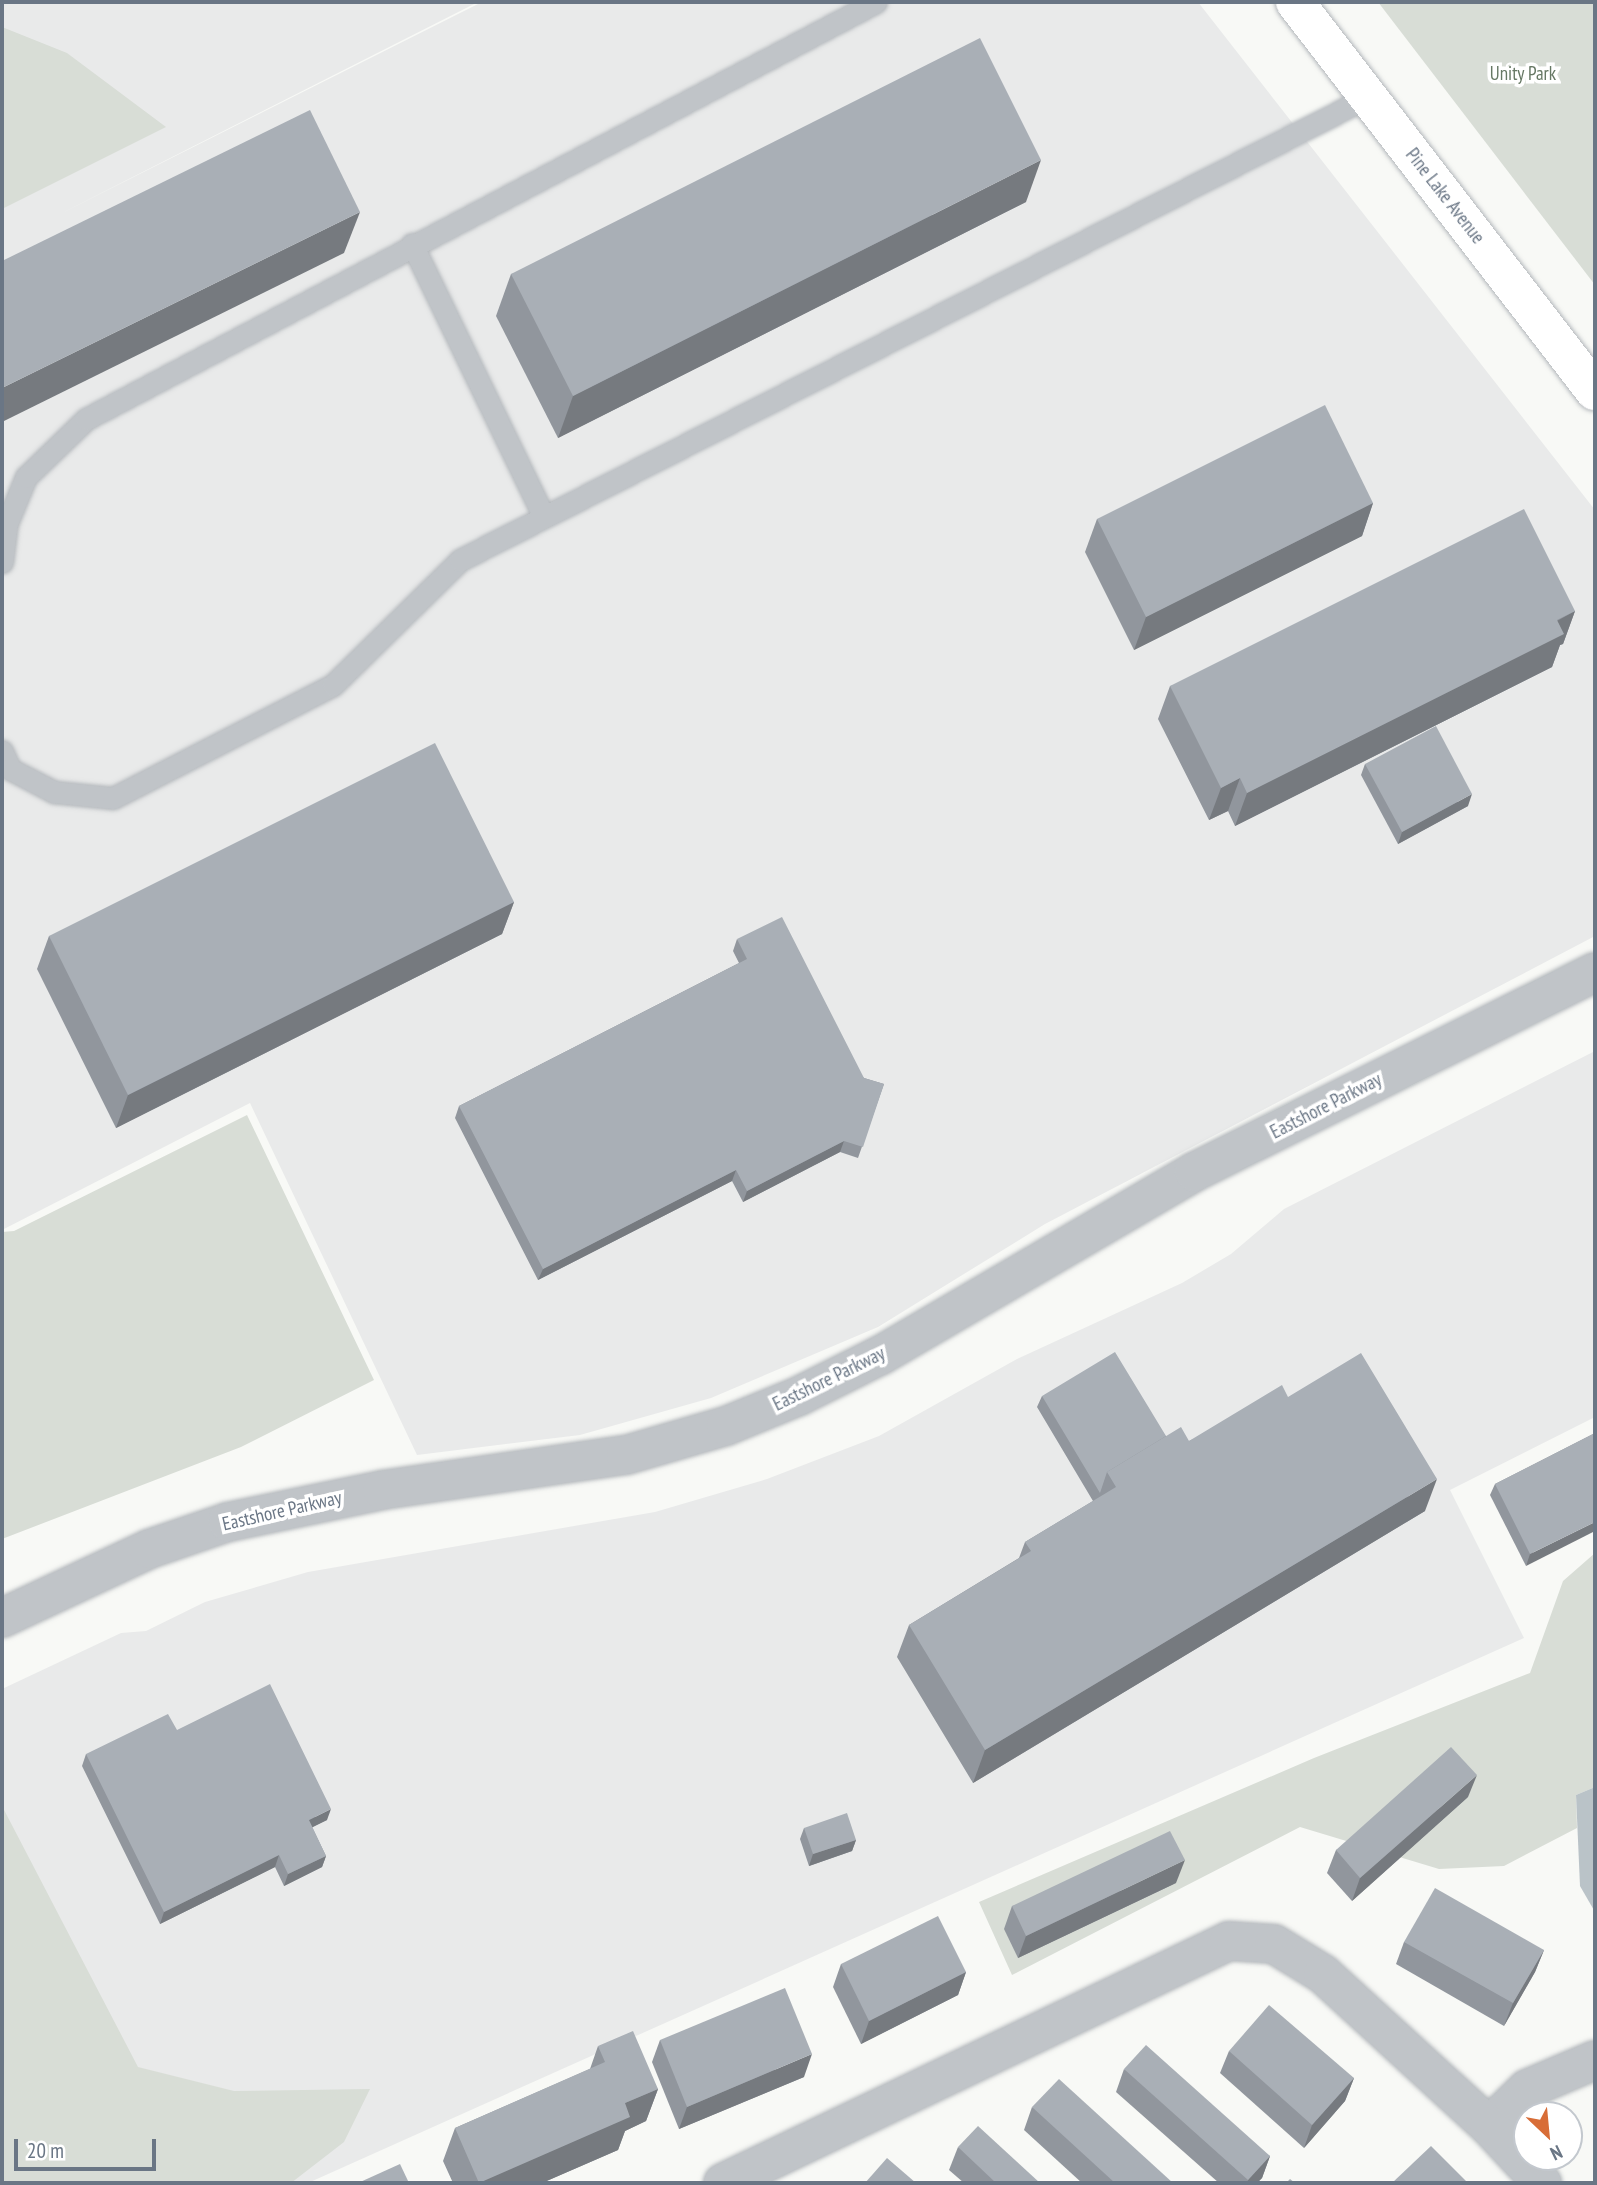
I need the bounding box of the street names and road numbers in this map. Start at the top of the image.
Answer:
street label: Pine Lake Avenue [1401,144,1489,248]
street label: Eastshore Parkway [1267,1068,1385,1144]
street label: Eastshore Parkway [769,1342,889,1416]
street label: Eastshore Parkway [220,1486,344,1536]

